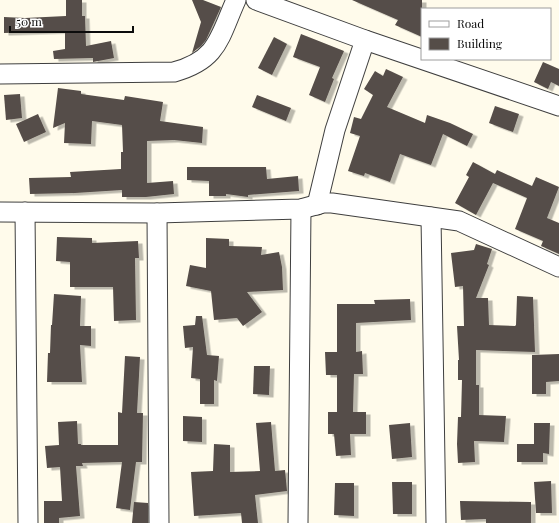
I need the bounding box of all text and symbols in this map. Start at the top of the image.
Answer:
scale bar [10,8,133,34]
legend [421,8,551,60]
text: 50 m [16,13,42,29]
text: Road [457,15,484,31]
text: Building [457,35,503,51]

